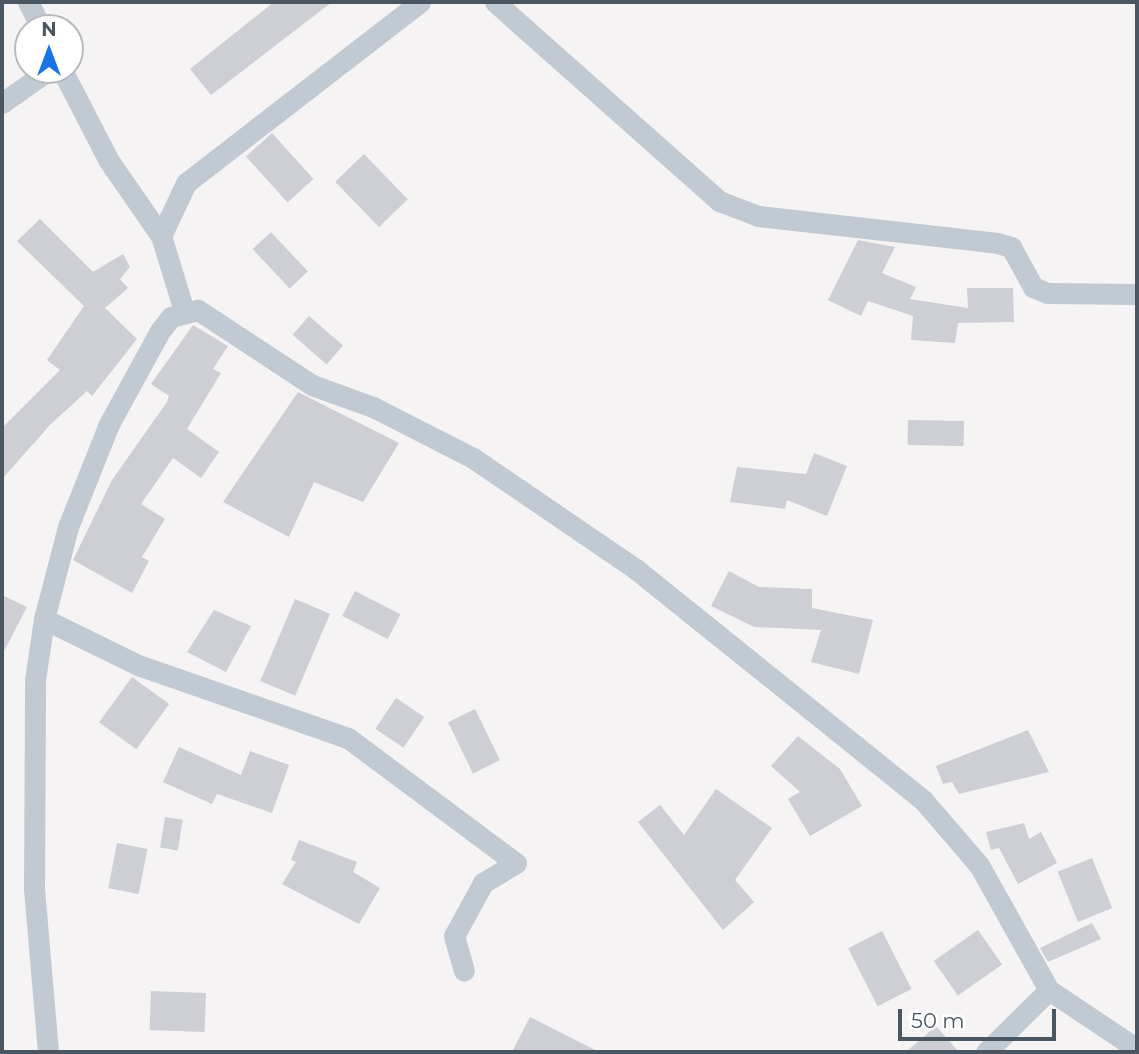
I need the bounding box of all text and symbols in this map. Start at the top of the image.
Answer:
north arrow [14,14,84,84]
text: N [41,18,57,41]
scale bar [901,995,1058,1038]
text: 50 m [911,1008,965,1033]

